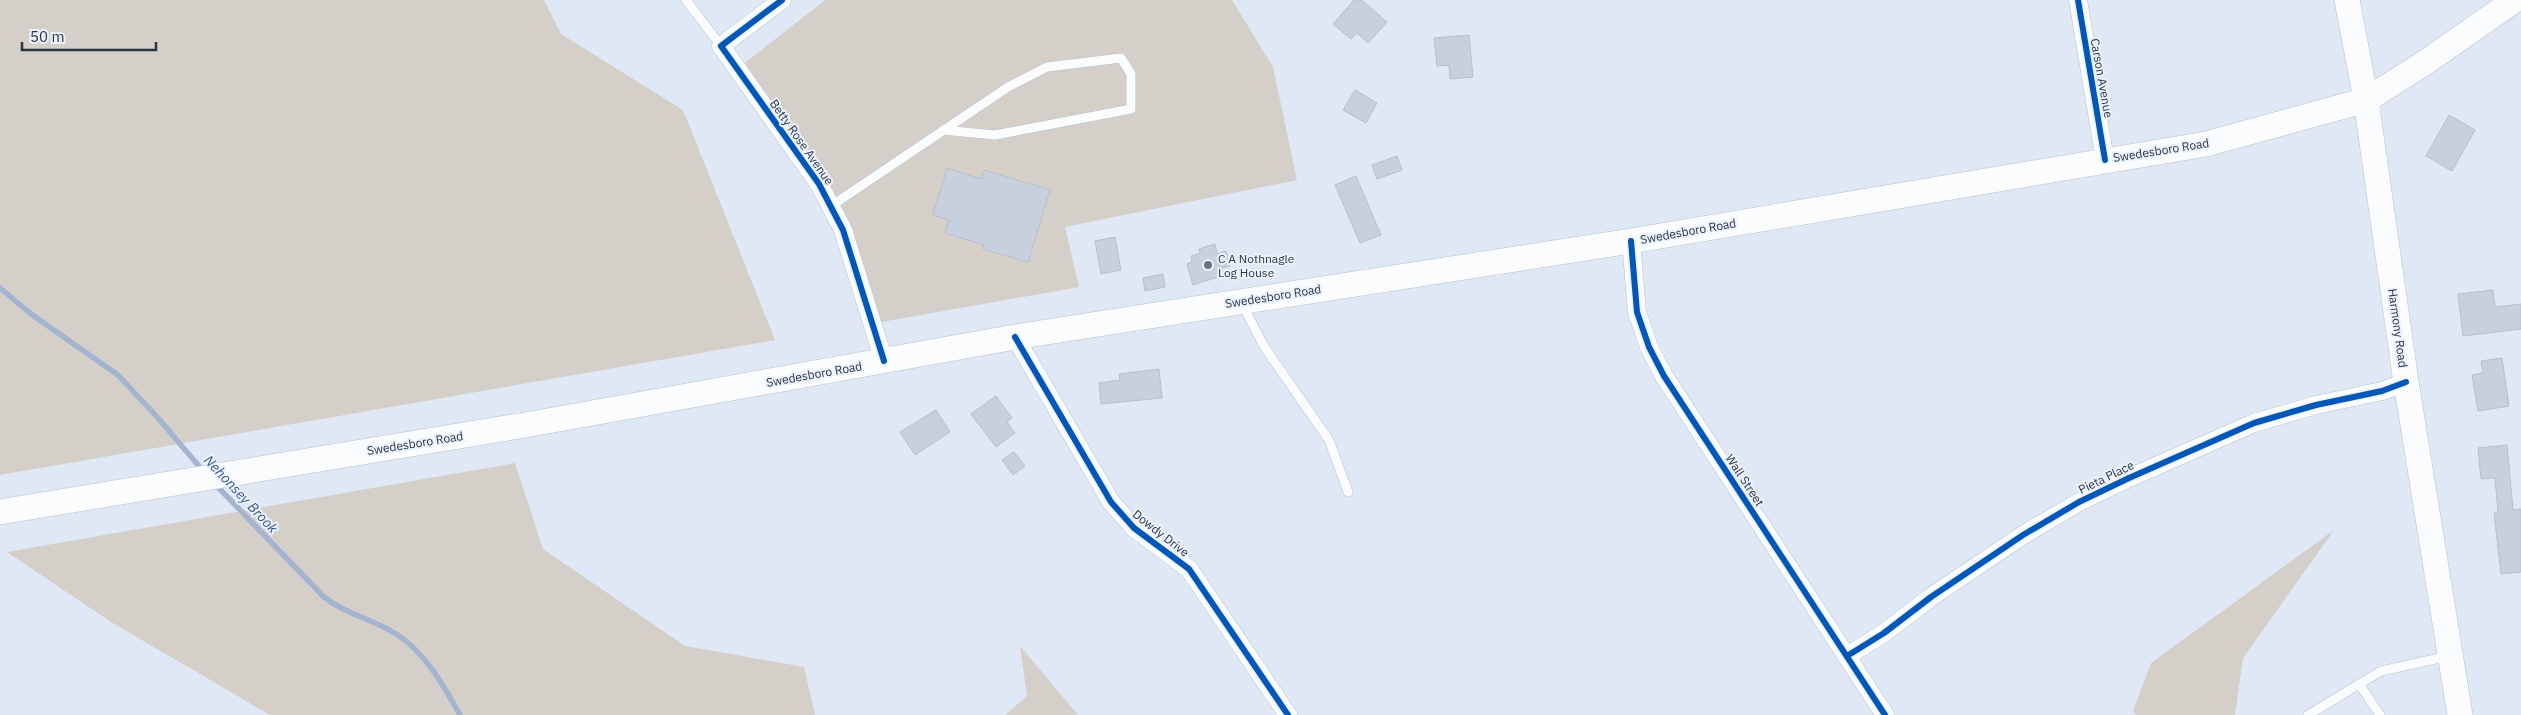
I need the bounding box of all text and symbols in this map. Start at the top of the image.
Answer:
scale bar [22,20,156,52]
text: 50 m [30,27,65,46]
street label: Carson Avenue [2088,37,2116,119]
street label: Betty Rose Avenue [767,96,837,188]
street label: Swedesboro Road [2112,135,2210,165]
street label: Swedesboro Road [1639,215,1737,247]
place label: C A Nothnagle Log House [1218,251,1295,280]
marker: C A Nothnagle Log House [1202,259,1214,271]
street label: Swedesboro Road [1224,281,1322,311]
street label: Harmony Road [2385,288,2411,368]
street label: Swedesboro Road [765,358,863,390]
street label: Swedesboro Road [366,428,464,458]
water label: Nehonsey Brook [200,451,282,537]
street label: Wall Street [1723,451,1767,509]
street label: Pieta Place [2076,457,2137,497]
street label: Dowdy Drive [1130,506,1193,560]

